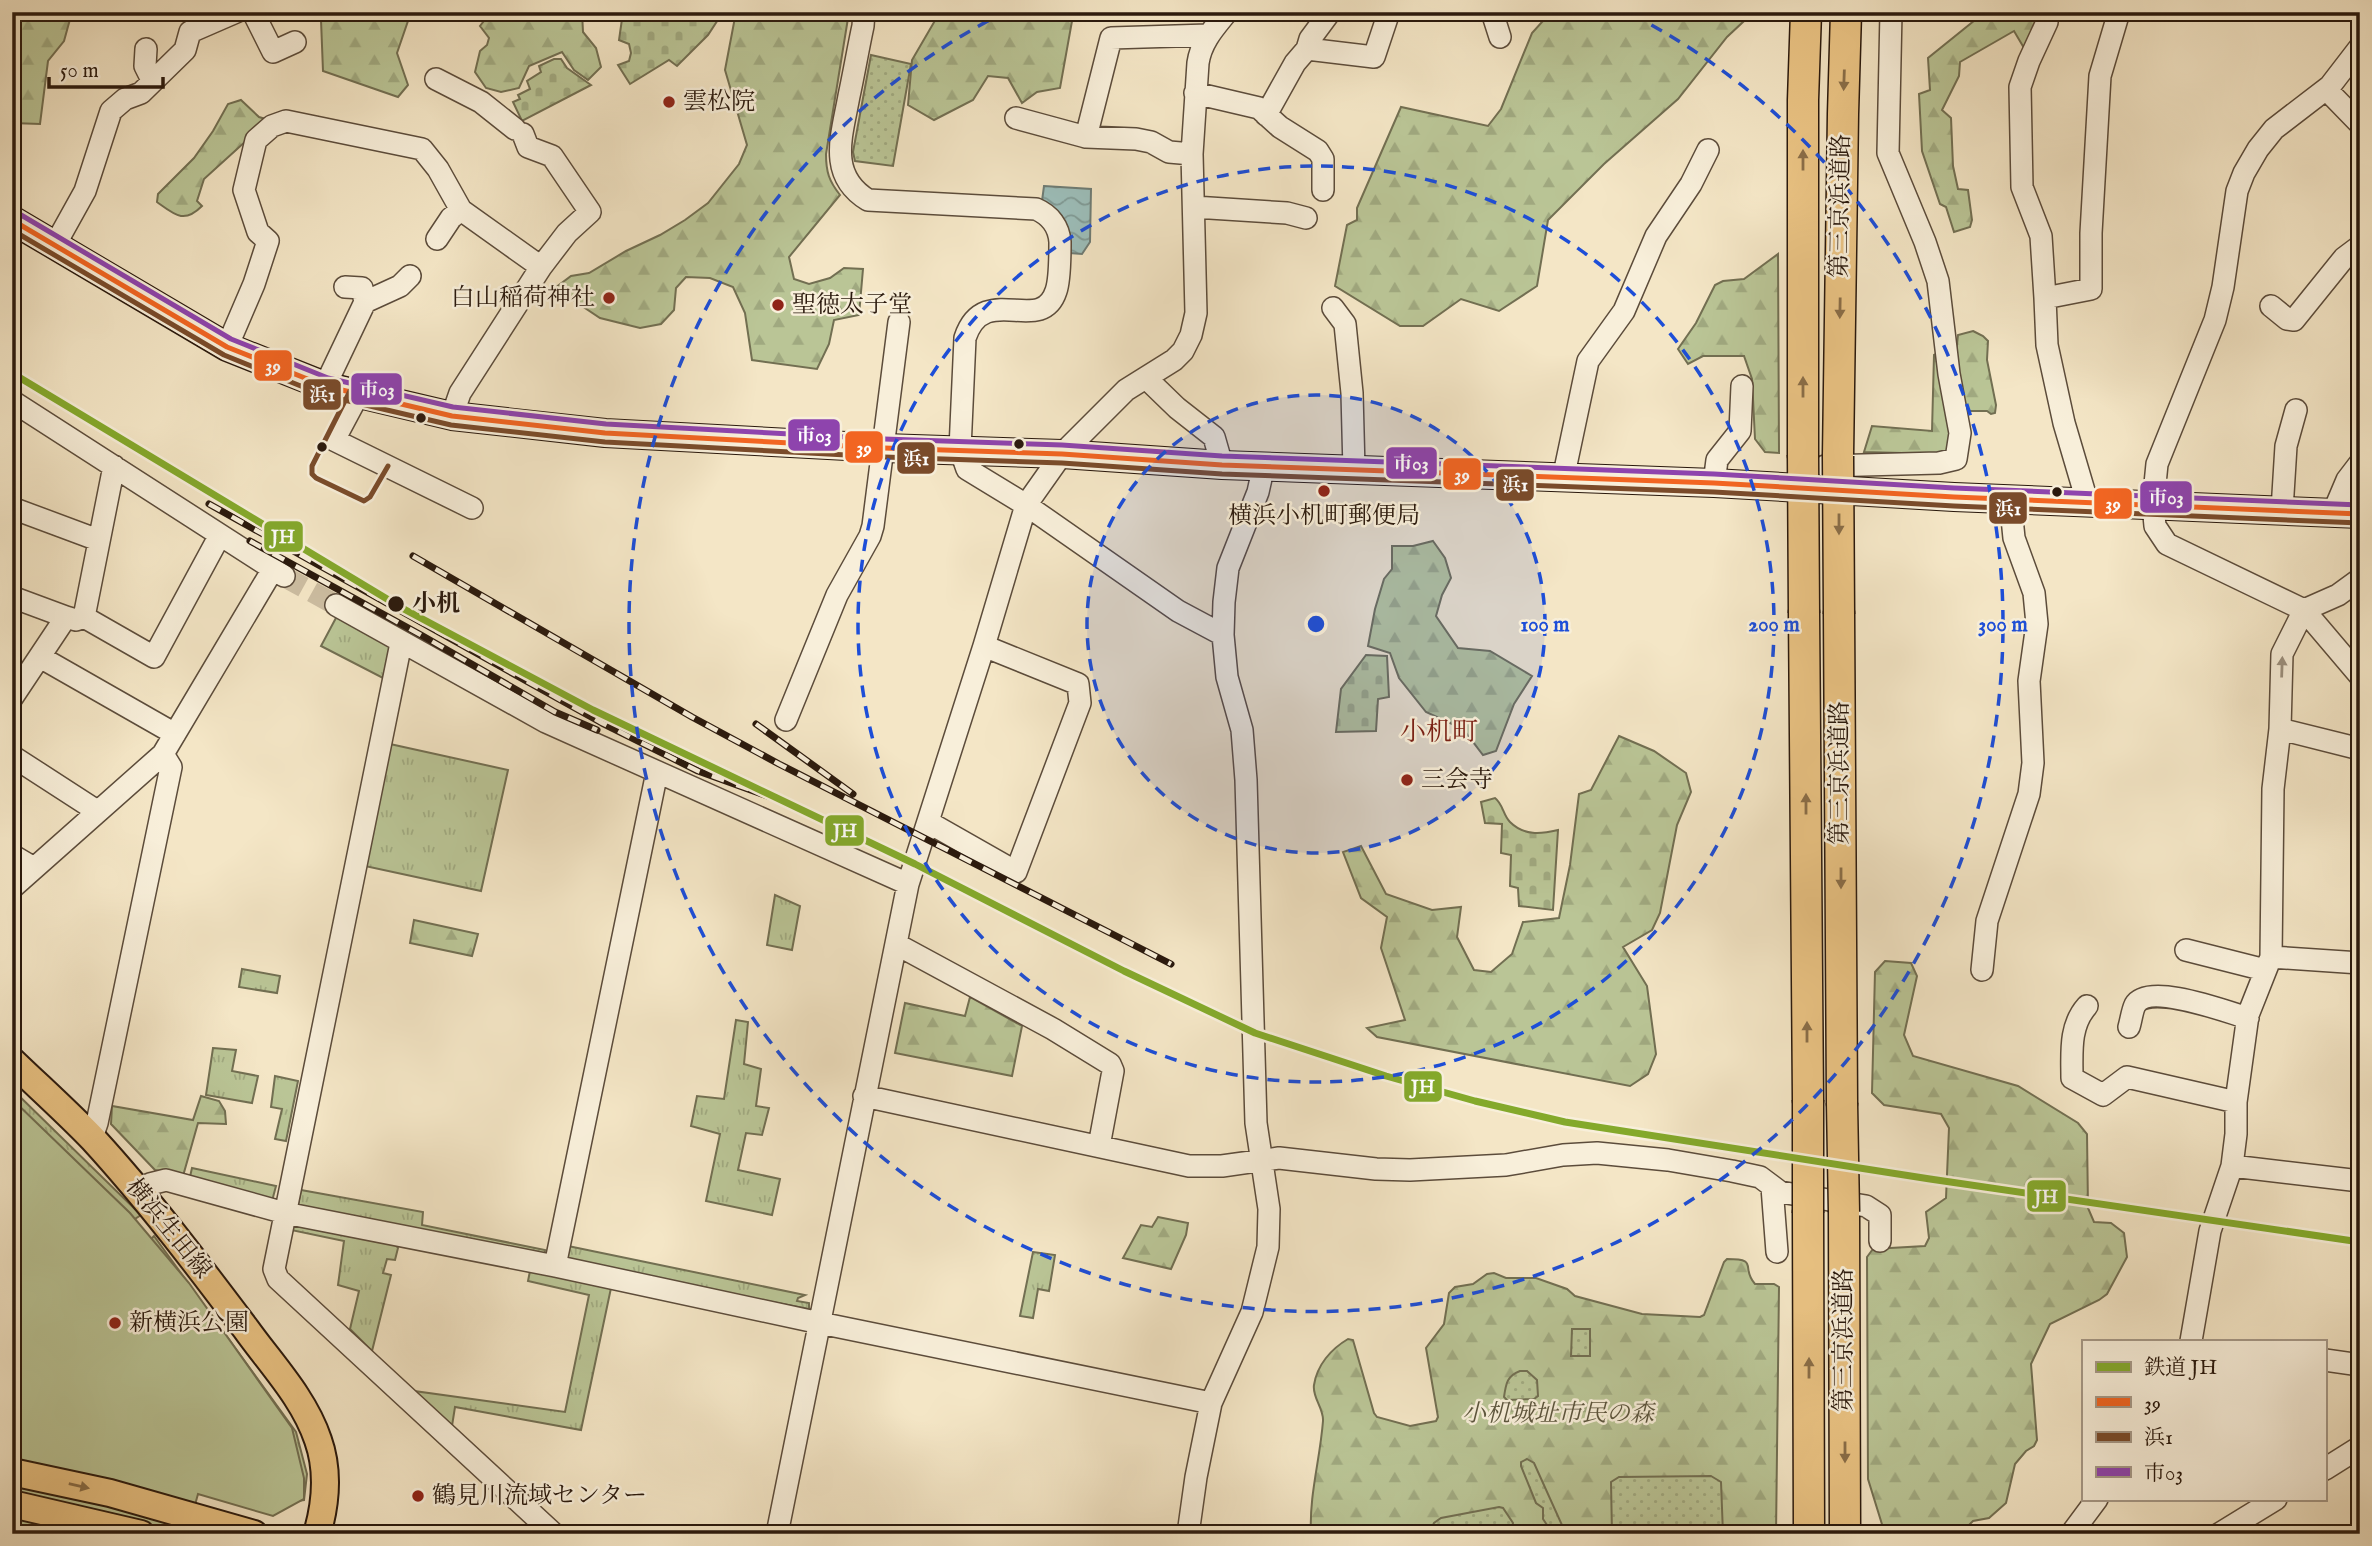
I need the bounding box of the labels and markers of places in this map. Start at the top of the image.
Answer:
place label: 雲松院 [683,87,755,118]
marker: 雲松院 [661,94,677,110]
place label: 白山稲荷神社 [451,283,595,314]
marker: 白山稲荷神社 [601,290,617,306]
place label: 聖徳太子堂 [792,290,912,321]
marker: 聖徳太子堂 [770,297,786,313]
unlabelled marker [414,411,428,425]
unlabelled marker [1012,437,1026,451]
unlabelled marker [315,440,329,454]
marker: 横浜小机町郵便局 [1316,483,1332,499]
unlabelled marker [2050,485,2064,499]
place label: 横浜小机町郵便局 [1228,501,1420,532]
place label: 小机 [412,589,460,620]
marker: 小机 [386,594,406,614]
centre of rings [1304,612,1328,636]
place label: 三会寺 [1421,765,1493,796]
marker: 三会寺 [1399,772,1415,788]
place label: 新横浜公園 [129,1308,249,1339]
marker: 新横浜公園 [107,1315,123,1331]
place label: 鶴見川流域センター [432,1481,647,1512]
marker: 鶴見川流域センター [410,1488,426,1504]

